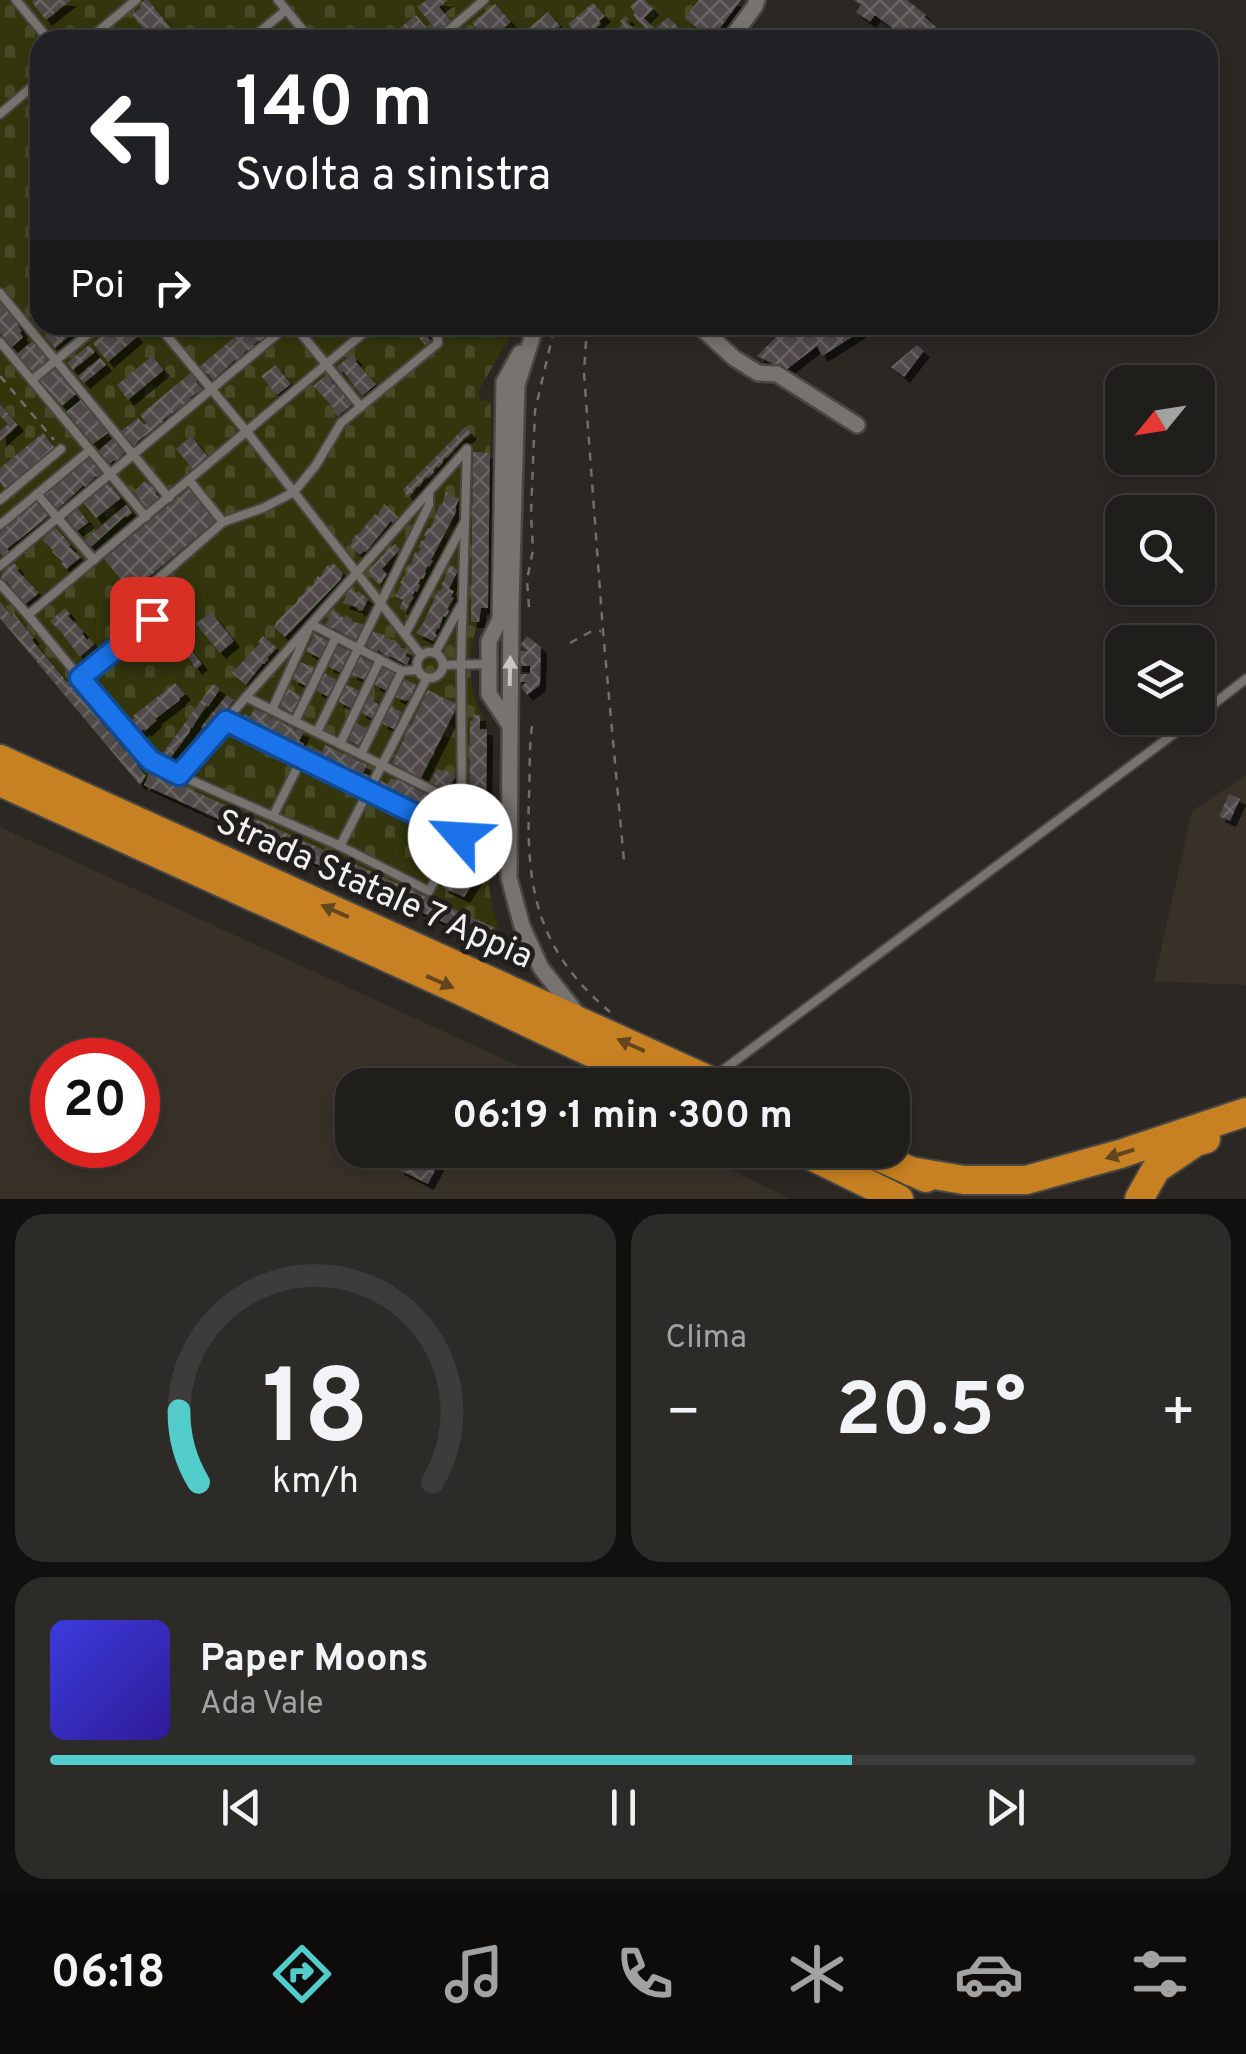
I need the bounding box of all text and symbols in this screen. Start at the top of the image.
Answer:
text: 140 m [235,62,433,151]
icon: left [70,70,200,200]
text: Svolta a sinistra [235,149,551,206]
icon: right [145,260,200,315]
text: Poi [70,263,125,312]
north arrow [1105,365,1215,475]
map controls [1105,365,1215,735]
button: search [1105,495,1215,605]
pin [110,577,195,662]
icon: arrive [125,592,180,647]
button: layers [1105,625,1215,735]
one-way arrow [503,654,519,686]
position arrow [408,784,512,888]
street label: Strada Statale 7 Appia [209,801,539,980]
one-way arrow [320,903,350,919]
one-way arrow [425,973,454,990]
one-way arrow [616,1037,646,1053]
speed limit sign: 20 [30,1038,160,1168]
text: 06:19 · 1 min · 300 m [452,1093,793,1142]
one-way arrow [1104,1147,1135,1162]
text: Clima [666,1319,747,1359]
text: 18 [262,1348,369,1480]
text: 20.5° [836,1367,1026,1462]
text: − [666,1380,701,1450]
text: + [1161,1380,1196,1450]
text: km/h [272,1460,359,1506]
text: Paper Moons [200,1636,429,1685]
text: Ada Vale [200,1685,324,1725]
icon: previous [214,1780,269,1835]
icon: pause [596,1780,651,1835]
icon: next [978,1780,1033,1835]
icon: directions [267,1939,337,2009]
icon: music [439,1939,509,2009]
icon: phone [610,1939,680,2009]
icon: climate [782,1939,852,2009]
icon: car [954,1939,1024,2009]
icon: filters [1125,1939,1195,2009]
text: 06:18 [51,1946,165,2003]

